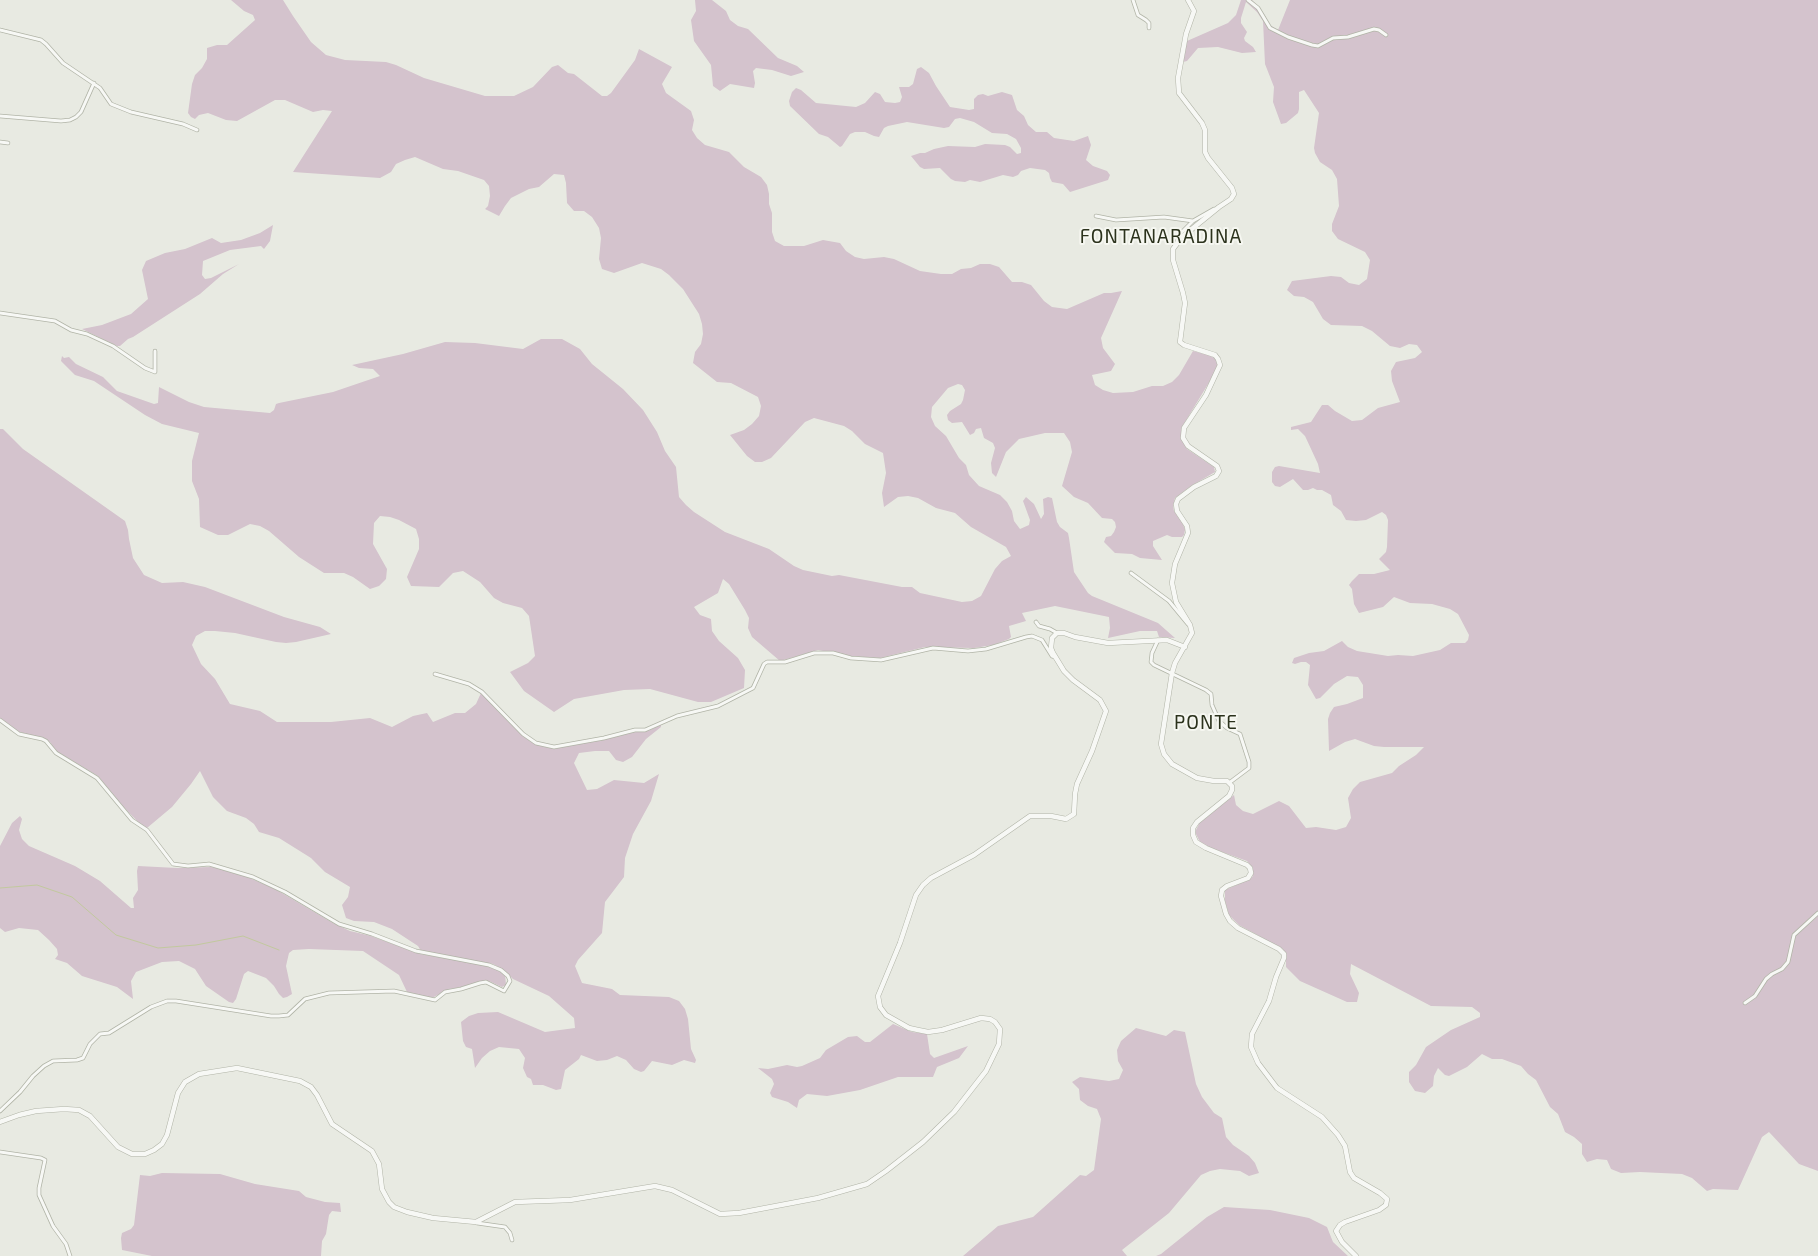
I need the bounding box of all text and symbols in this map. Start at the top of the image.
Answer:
district label: FONTANARADINA [1078,226,1244,248]
district label: PONTE [1173,712,1239,734]

